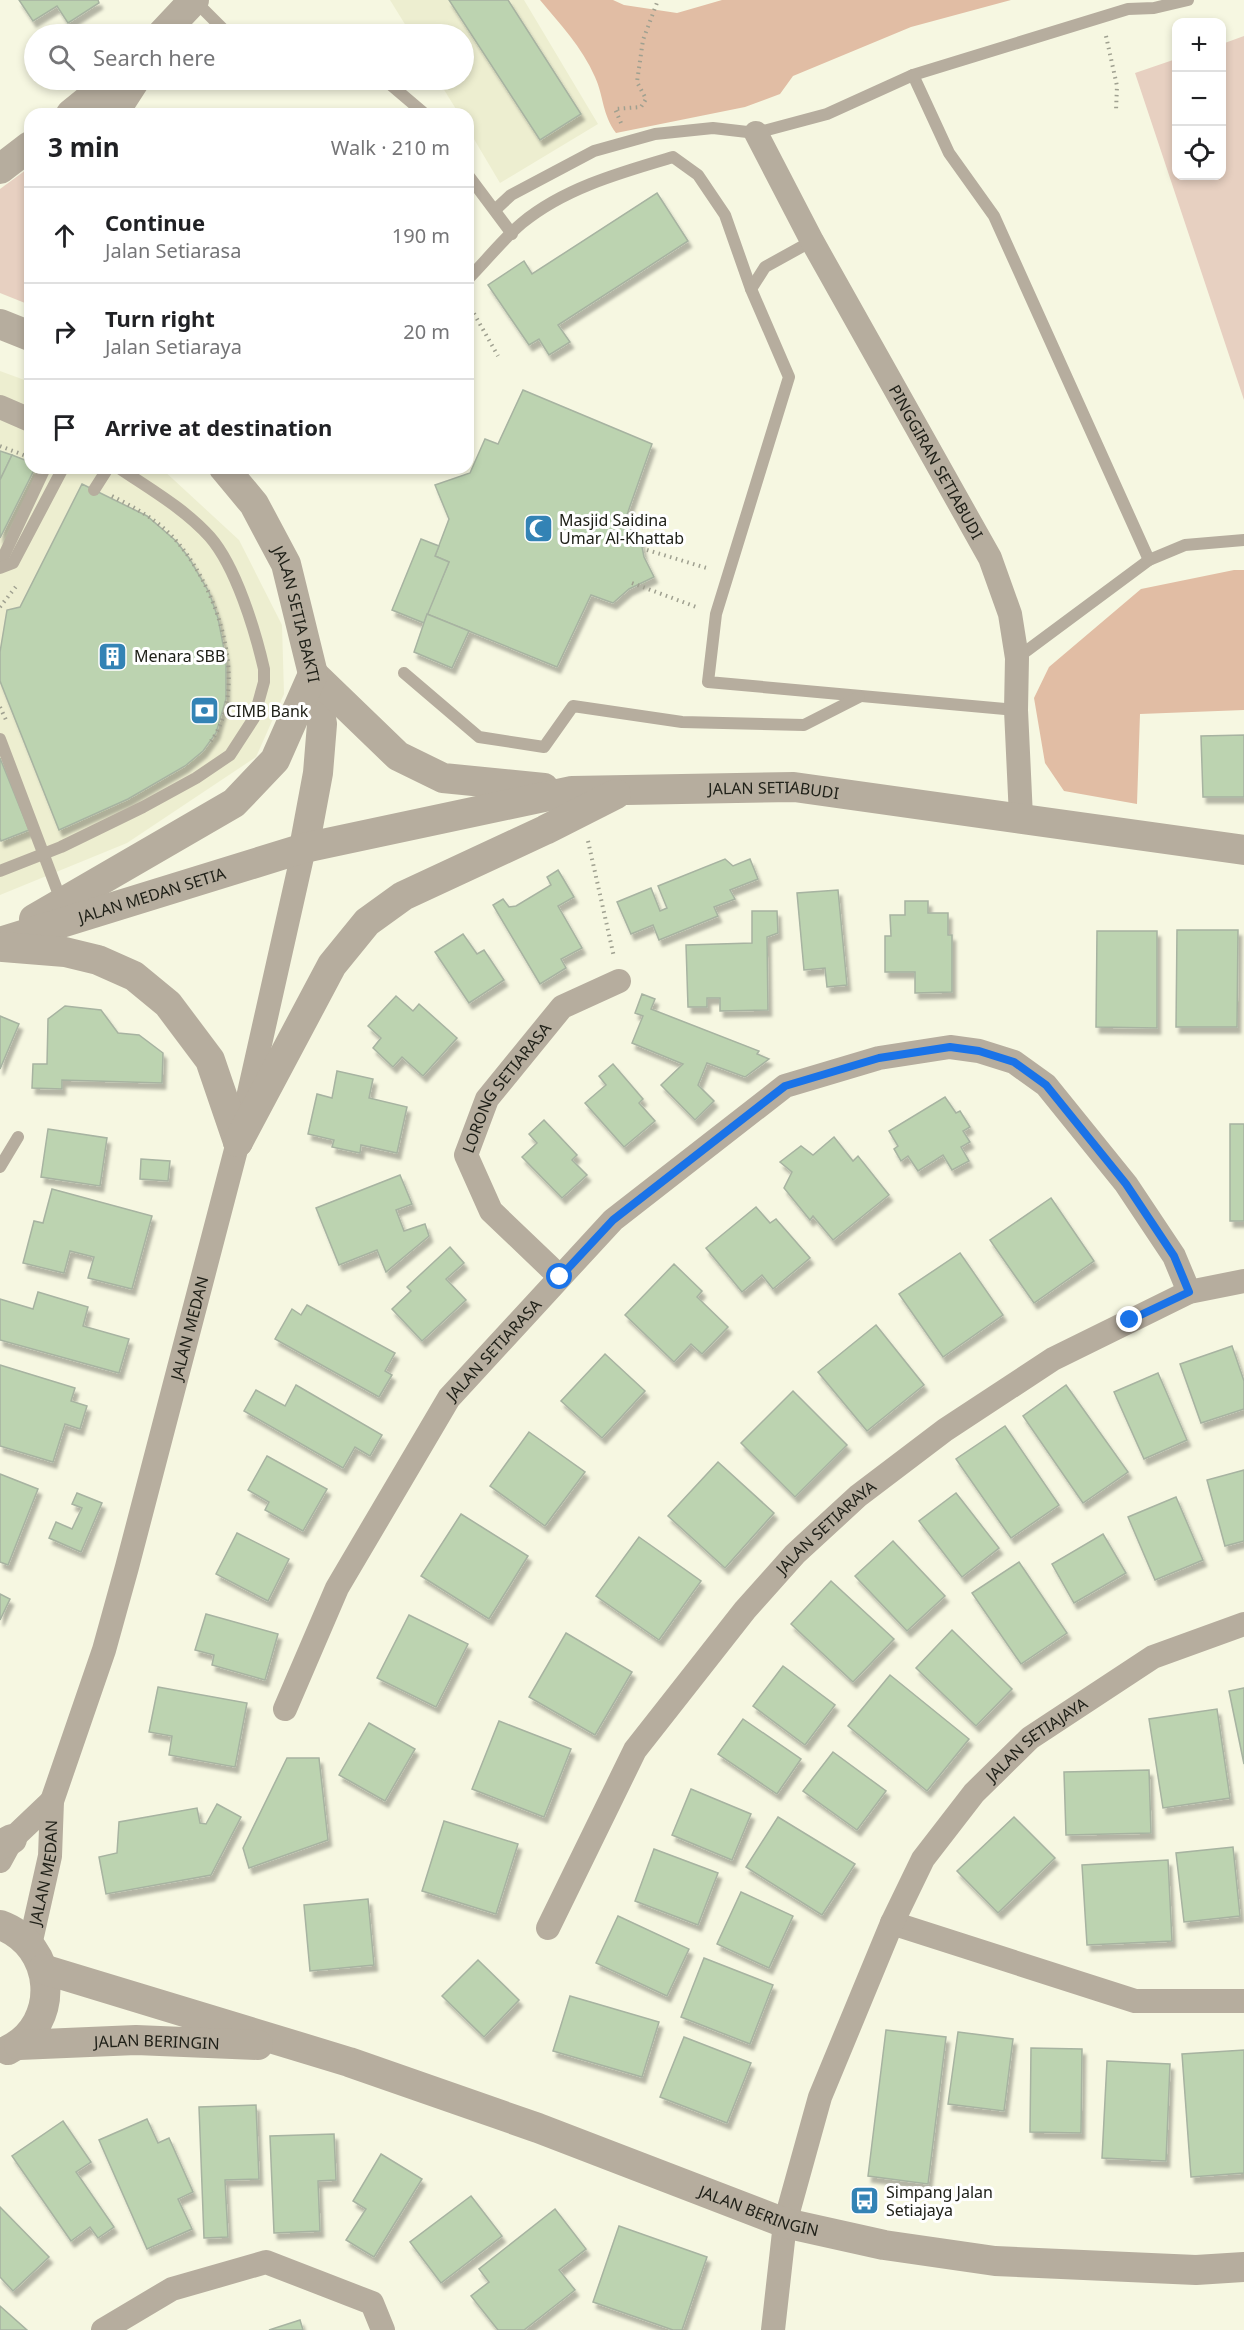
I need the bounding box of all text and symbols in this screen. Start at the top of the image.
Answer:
map controls [1172,18,1226,180]
button: + [1172,18,1226,72]
search box [24,24,474,90]
icon: search [45,41,78,74]
text: Search here [93,42,215,72]
button: − [1172,72,1226,126]
button: locate [1172,126,1226,180]
text: 3 min [48,129,120,165]
text: Walk · 210 m [331,134,450,161]
text: Continue [105,207,205,237]
icon: ahead [48,219,81,252]
text: 190 m [392,222,450,249]
text: Jalan Setiarasa [105,237,241,264]
text: Turn right [105,303,215,333]
icon: right [48,315,81,348]
text: 20 m [403,318,450,345]
text: Jalan Setiaraya [105,333,242,360]
street label: PINGGIRAN SETIABUDI [884,381,988,543]
icon: arrive [48,411,81,444]
text: Arrive at destination [105,412,332,442]
place label: Masjid Saidina Umar Al-Khattab [559,509,684,549]
mosque icon: Masjid Saidina Umar Al-Khattab [522,513,554,545]
street label: JALAN SETIA BAKTI [266,540,325,684]
building icon: Menara SBB [97,640,129,672]
place label: Menara SBB [134,645,225,667]
bank icon: CIMB Bank [189,695,221,727]
place label: CIMB Bank [226,700,309,722]
street label: JALAN SETIABUDI [706,776,840,804]
street label: JALAN MEDAN SETIA [74,862,229,929]
street label: LORONG SETIARASA [457,1017,556,1156]
route start [546,1263,572,1289]
street label: JALAN MEDAN [165,1274,214,1384]
street label: JALAN SETIARASA [440,1293,547,1407]
route end [1116,1306,1142,1332]
street label: JALAN SETIARAYA [770,1475,881,1581]
street label: JALAN SETIAJAYA [979,1692,1092,1788]
street label: JALAN MEDAN [23,1819,62,1929]
street label: JALAN BERINGIN [92,2029,220,2054]
street label: JALAN BERINGIN [694,2179,821,2241]
place label: Simpang Jalan Setiajaya [886,2181,993,2221]
bus stop icon: Simpang Jalan Setiajaya [849,2185,881,2217]

